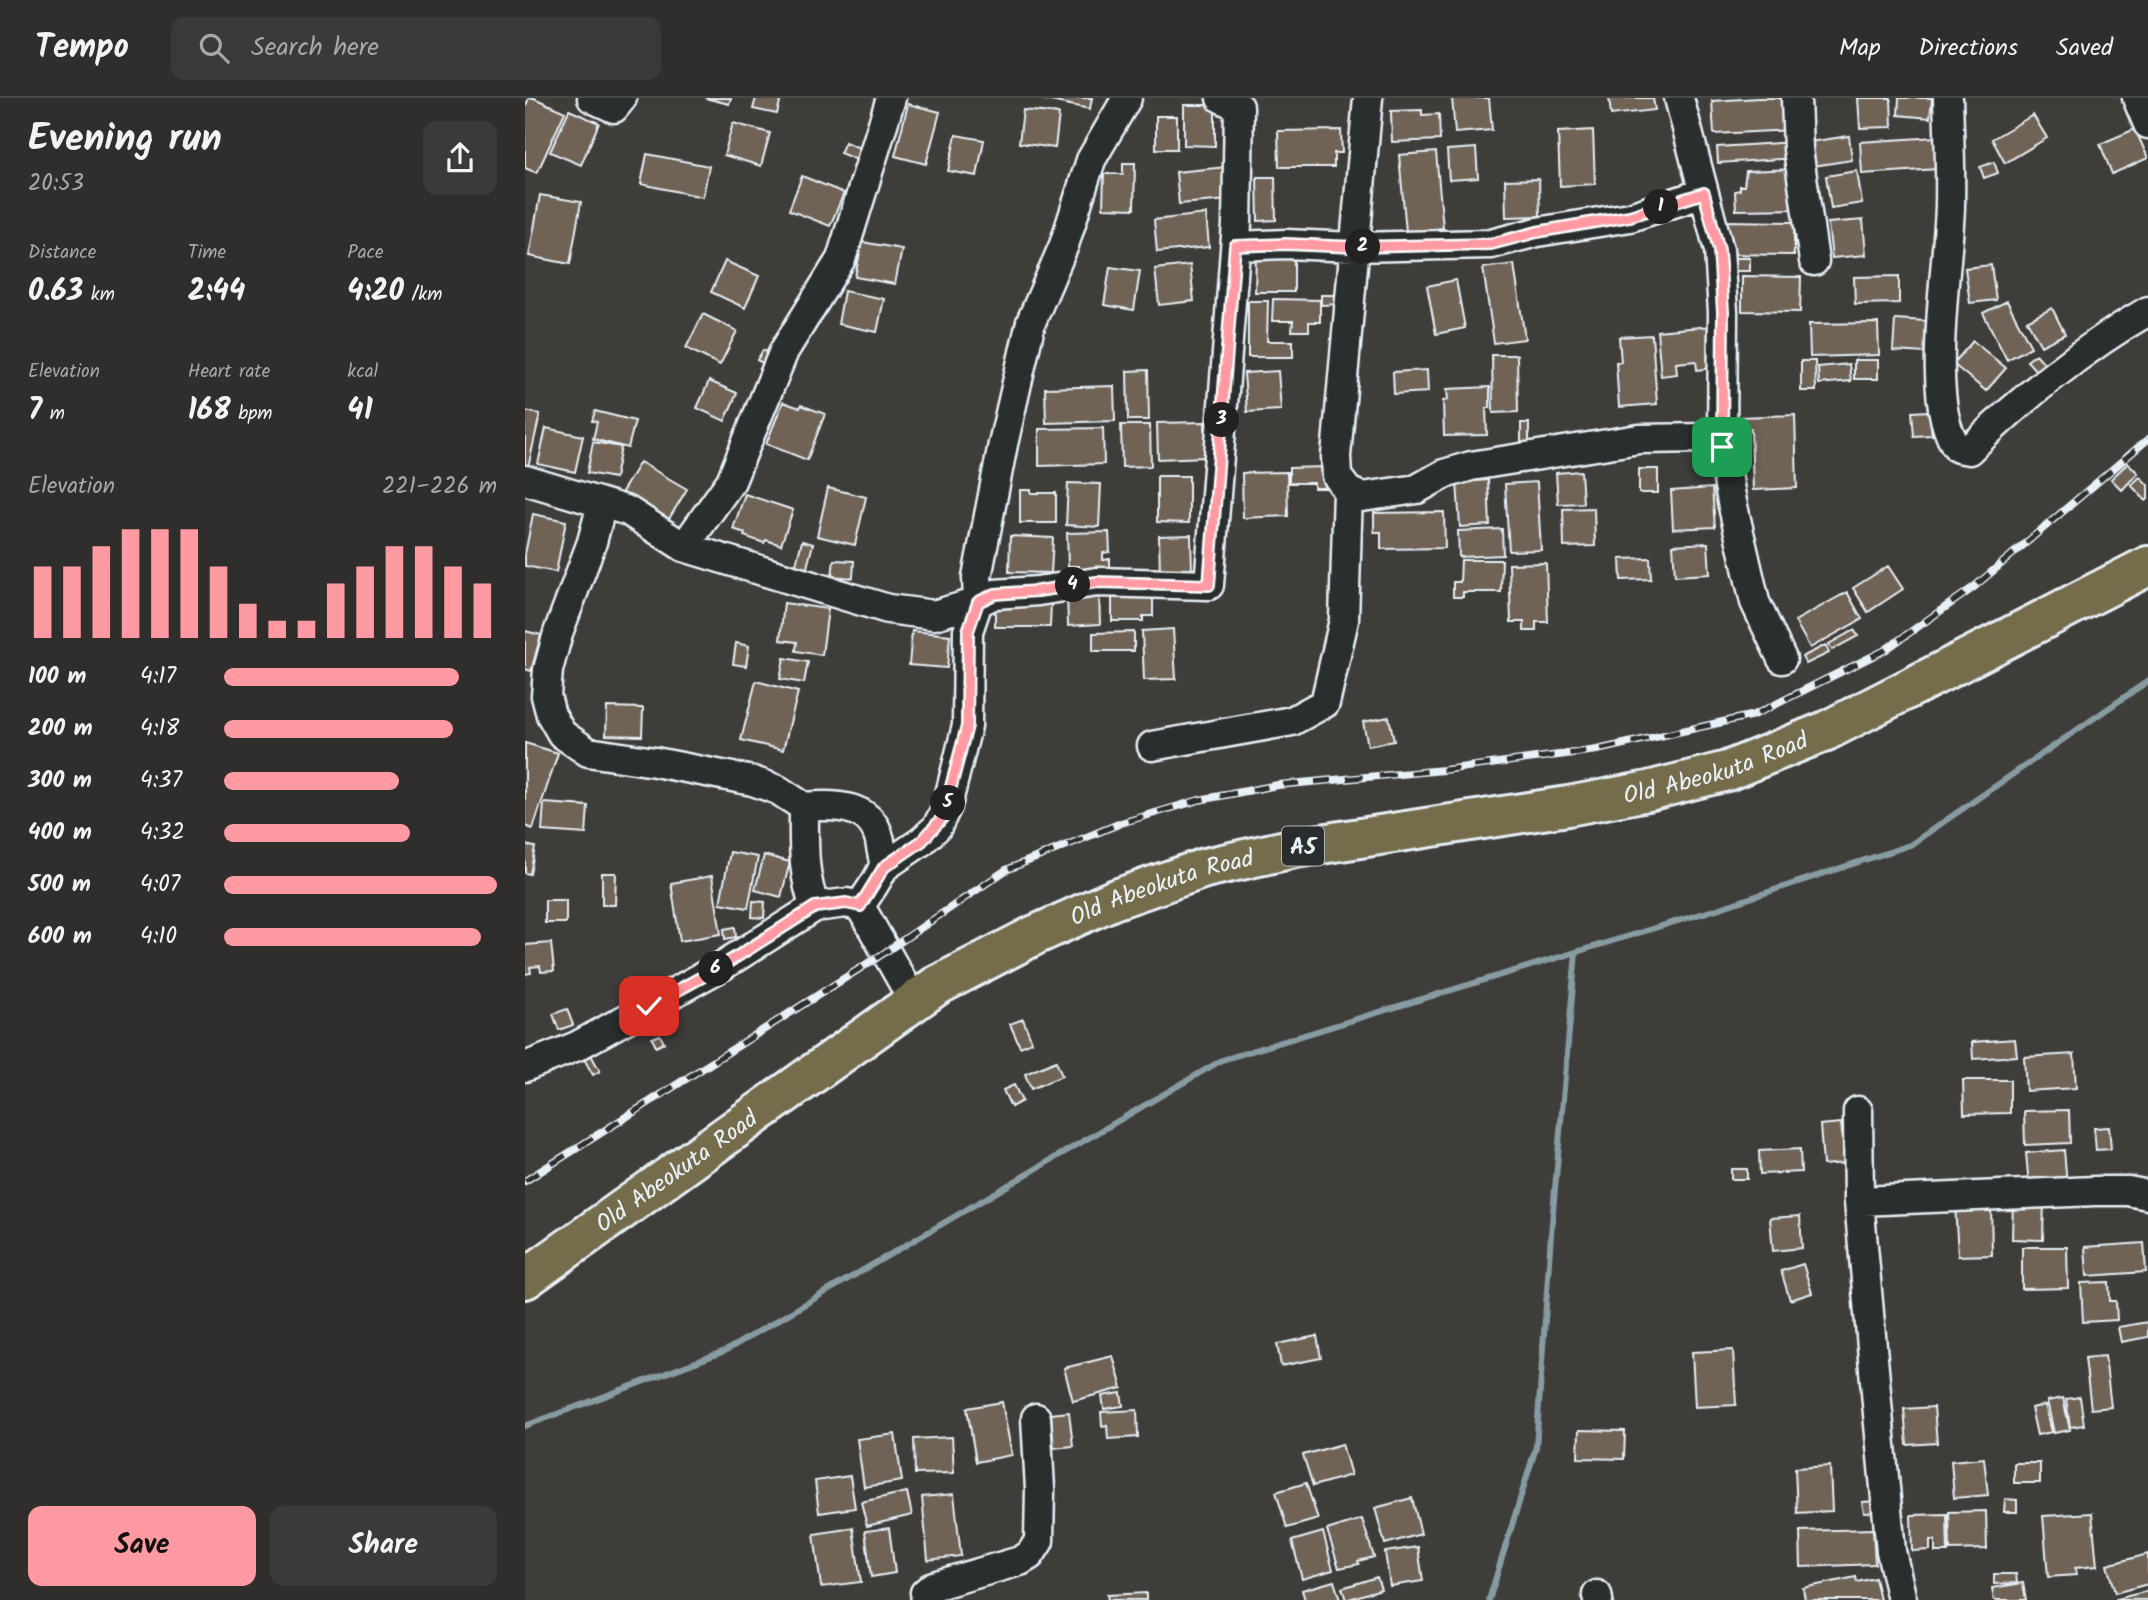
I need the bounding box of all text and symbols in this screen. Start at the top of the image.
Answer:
search box [171,17,661,80]
text: Tempo [35,22,129,75]
text: Search here [251,27,379,69]
icon: search [195,29,233,67]
text: Map [1839,29,1881,68]
text: Directions [1919,29,2018,68]
text: Saved [2056,29,2113,68]
text: Evening run [28,110,222,170]
button: share [423,121,497,195]
text: 20:53 [28,166,84,202]
pin: 1 [1643,190,1679,224]
text: 1 [1658,191,1663,221]
pin: 2 [1345,230,1381,264]
text: 2 [1357,231,1368,261]
text: Distance [28,238,96,268]
text: Time [188,238,226,268]
text: Pace [347,238,384,268]
text: 0.63 [28,268,83,316]
text: 2:44 [188,268,245,316]
text: 4:20 [347,268,404,316]
text: km [83,280,115,310]
text: /km [404,280,442,310]
text: Elevation [28,357,100,387]
text: Heart rate [188,357,270,387]
text: kcal [347,357,378,387]
text: 7 [28,387,42,435]
text: 168 [188,387,231,435]
text: 41 [347,387,373,435]
text: m [42,399,65,429]
text: bpm [231,399,273,429]
pin: 3 [1205,402,1239,438]
text: 3 [1216,404,1227,434]
pin [1692,417,1752,477]
icon: arrive [1703,428,1741,466]
text: Elevation [28,469,115,505]
text: 221–226 m [382,469,497,505]
pin: 4 [1055,568,1091,602]
text: 4 [1067,569,1078,599]
text: 100 m [28,659,86,695]
text: 4:17 [140,659,176,695]
text: 200 m [28,711,93,747]
text: 4:18 [140,711,179,747]
street label: Old Abeokuta Road [1620,722,1815,816]
text: 300 m [28,763,92,799]
text: 4:37 [140,763,182,799]
pin: 5 [931,786,965,820]
text: 5 [943,787,952,817]
text: 400 m [28,815,92,851]
text: 4:32 [140,815,185,851]
road number: A5 [1282,826,1324,866]
street label: Old Abeokuta Road [1064,840,1258,938]
text: 500 m [28,867,91,903]
text: 4:07 [140,867,180,903]
text: 600 m [28,919,92,955]
text: 4:10 [140,919,177,955]
pin: 6 [699,952,733,986]
text: 6 [710,953,721,983]
pin [619,976,679,1036]
icon: check [630,987,668,1025]
street label: Old Abeokuta Road [588,1100,768,1244]
button: Save [28,1506,256,1586]
button: Share [270,1506,497,1586]

